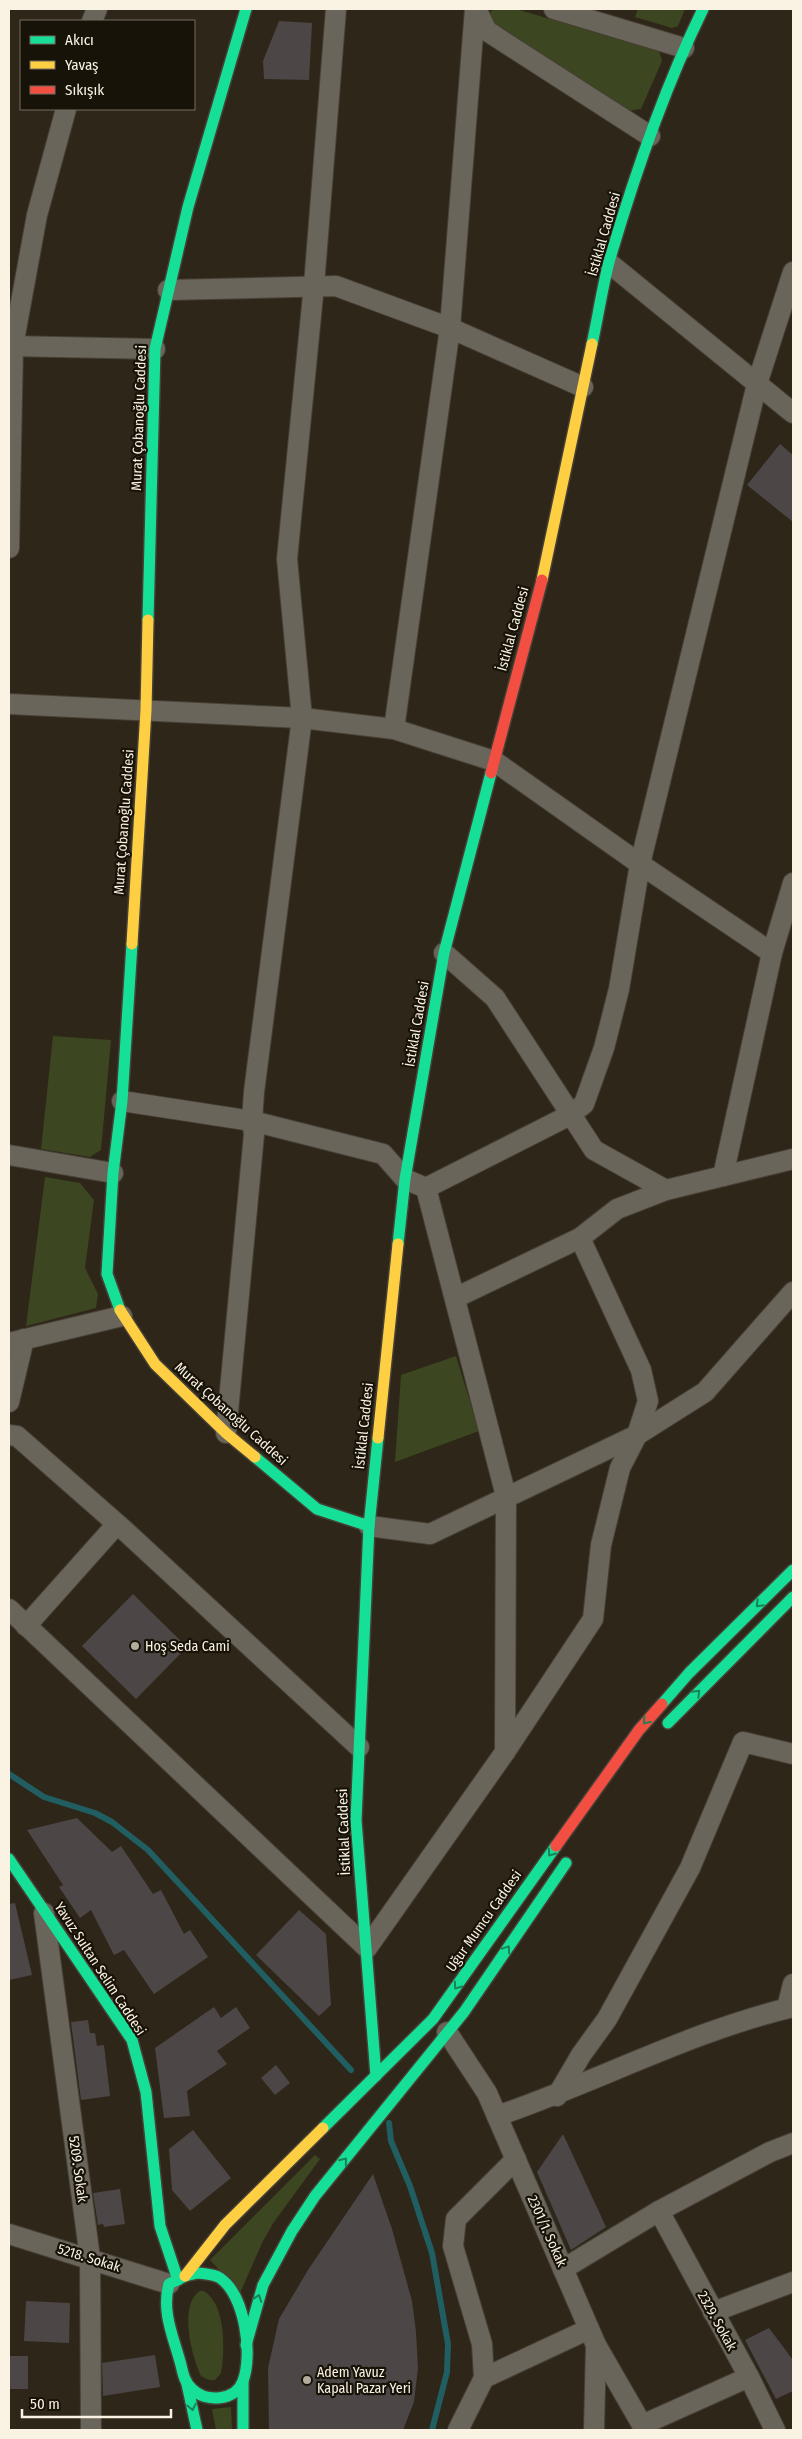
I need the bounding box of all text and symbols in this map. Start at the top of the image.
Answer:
legend [20,20,195,110]
text: Akıcı [65,31,94,49]
text: Yavaş [65,56,99,74]
text: Sıkışık [65,81,104,99]
street label: İstiklal Caddesi [584,190,624,278]
street label: Murat Çobanoğlu Caddesi [128,345,150,491]
street label: İstiklal Caddesi [494,585,532,673]
street label: Murat Çobanoğlu Caddesi [110,749,138,895]
street label: İstiklal Caddesi [401,980,433,1068]
street label: Murat Çobanoğlu Caddesi [171,1359,291,1469]
street label: İstiklal Caddesi [351,1382,377,1470]
one-way arrow [755,1598,764,1607]
place label: Hoş Seda Cami [145,1638,230,1655]
marker: Hoş Seda Cami [129,1640,141,1652]
one-way arrow [692,1690,701,1699]
one-way arrow [643,1715,652,1724]
street label: İstiklal Caddesi [334,1788,354,1876]
one-way arrow [548,1847,557,1857]
street label: Uğur Mumcu Caddesi [443,1867,525,1975]
street label: Yavuz Sultan Selim Caddesi [51,1899,149,2039]
one-way arrow [501,1946,510,1955]
one-way arrow [454,1980,463,1989]
street label: 5209. Sokak [65,2135,91,2204]
one-way arrow [338,2158,346,2167]
street label: 2301/1. Sokak [524,2193,570,2270]
street label: 5218. Sokak [55,2240,123,2276]
street label: 2329. Sokak [694,2288,741,2354]
one-way arrow [252,2294,262,2303]
place label: Adem Yavuz Kapalı Pazar Yeri [317,2364,411,2397]
marker: Adem Yavuz Kapalı Pazar Yeri [301,2374,313,2386]
scale bar [22,2386,171,2418]
text: 50 m [30,2395,60,2413]
one-way arrow [186,2403,197,2412]

